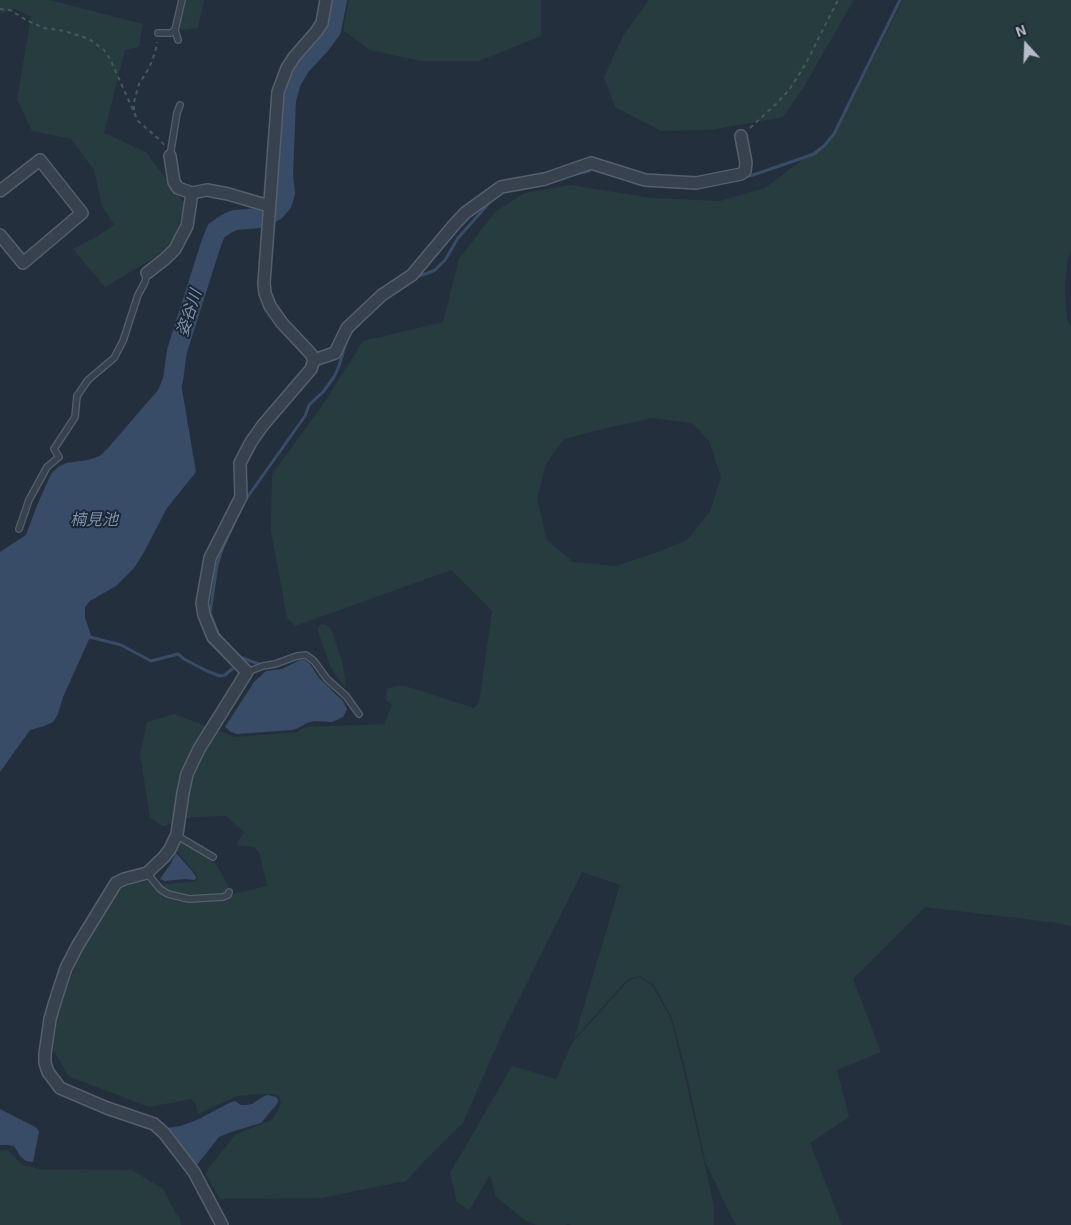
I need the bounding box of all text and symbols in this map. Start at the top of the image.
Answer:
north arrow [1001,20,1051,70]
text: N [1013,21,1028,40]
water label: 姿谷川 [172,287,206,339]
water label: 楠見池 [70,510,118,530]

